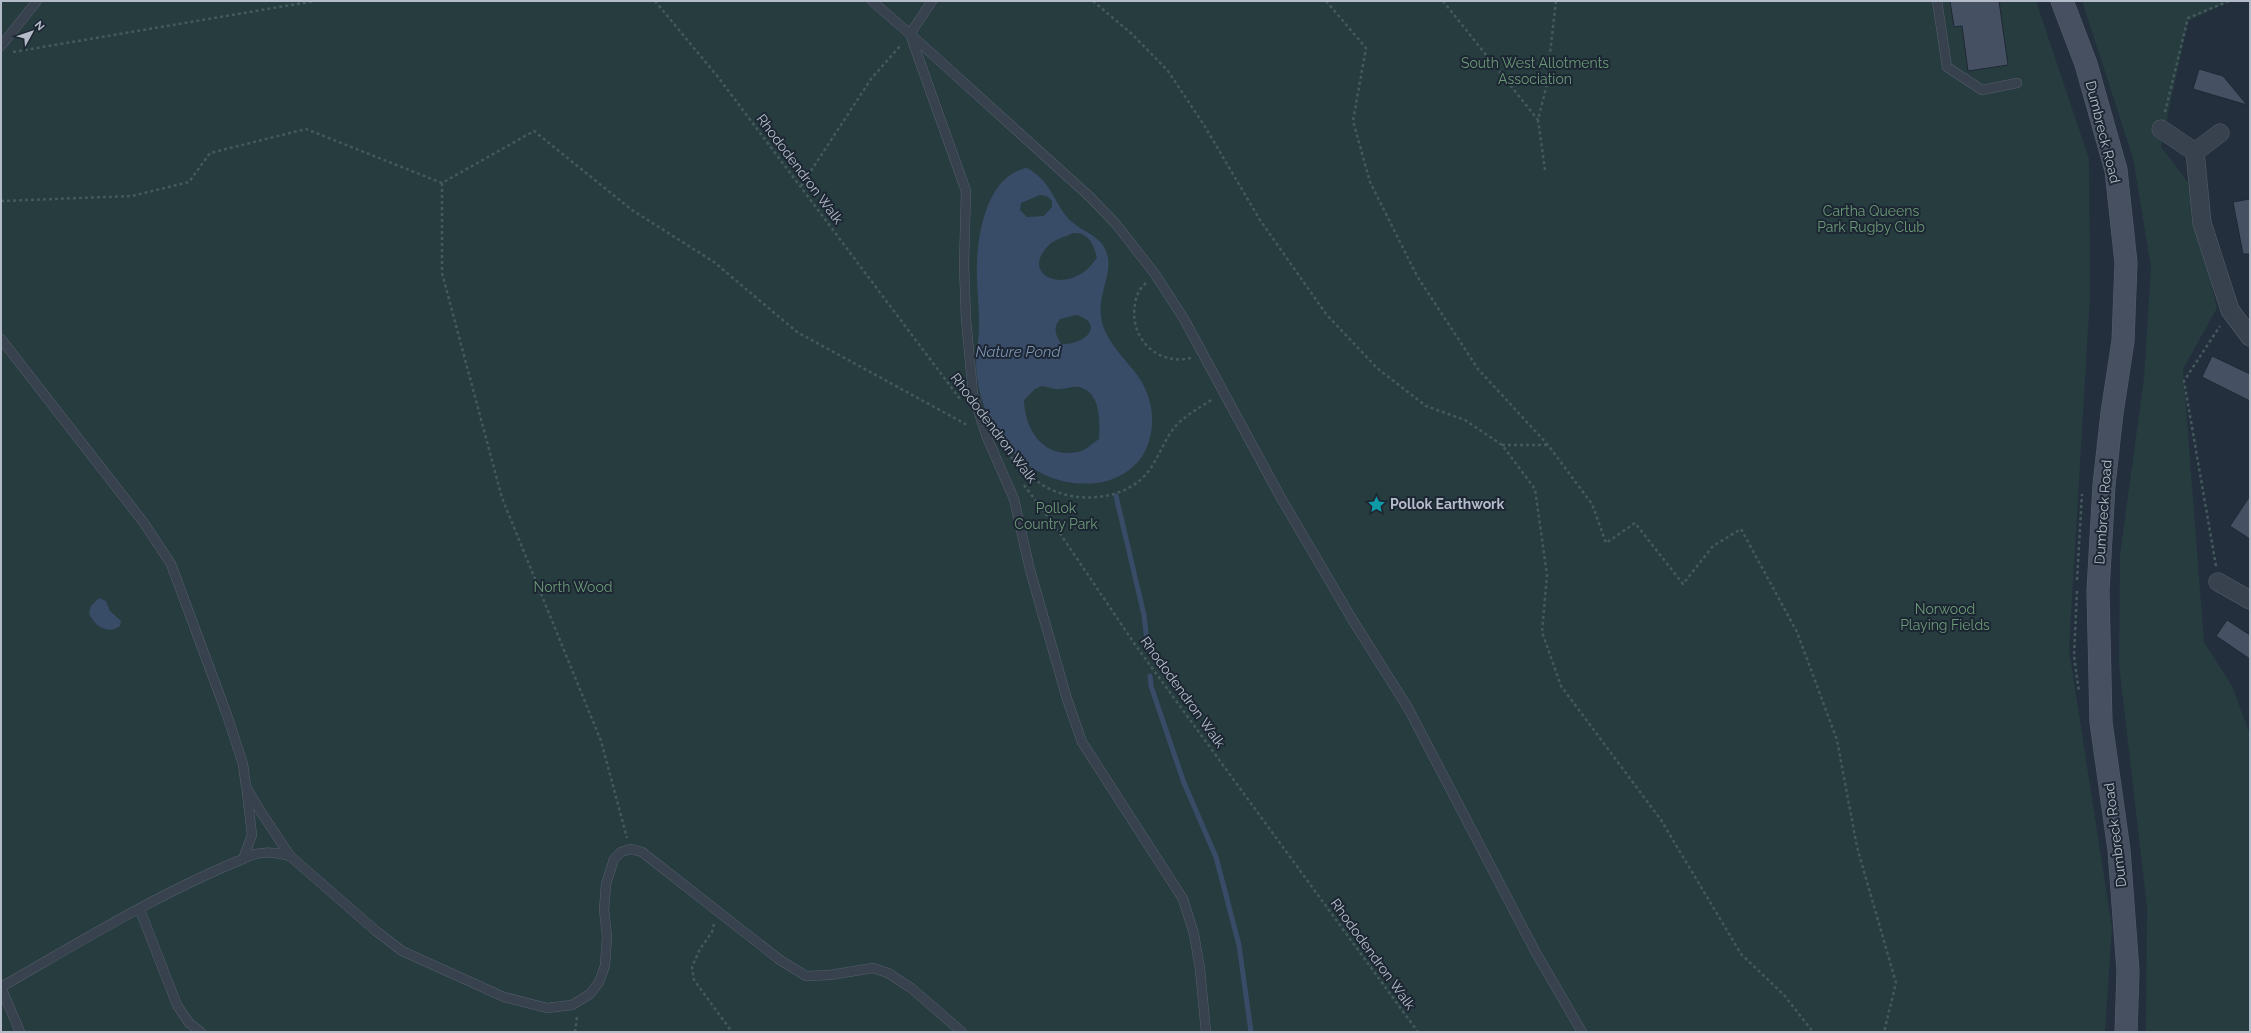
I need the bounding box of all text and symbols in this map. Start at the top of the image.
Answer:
north arrow [12,12,52,52]
text: N [32,18,47,33]
park label: South West Allotments Association [1461,55,1609,87]
street label: Dumbreck Road [2083,79,2123,185]
street label: Rhododendron Walk [753,111,847,228]
park label: Cartha Queens Park Rugby Club [1817,203,1925,235]
water label: Nature Pond [976,343,1061,361]
street label: Rhododendron Walk [947,370,1041,487]
street label: Dumbreck Road [2091,459,2115,565]
place icon: Pollok Earthwork [1367,494,1387,514]
place label: Pollok Earthwork [1390,496,1505,512]
park label: Pollok Country Park [1014,500,1098,532]
park label: North Wood [534,579,612,595]
park label: Norwood Playing Fields [1900,601,1990,633]
street label: Rhododendron Walk [1137,633,1229,751]
street label: Dumbreck Road [2101,782,2129,888]
street label: Rhododendron Walk [1327,895,1419,1013]

